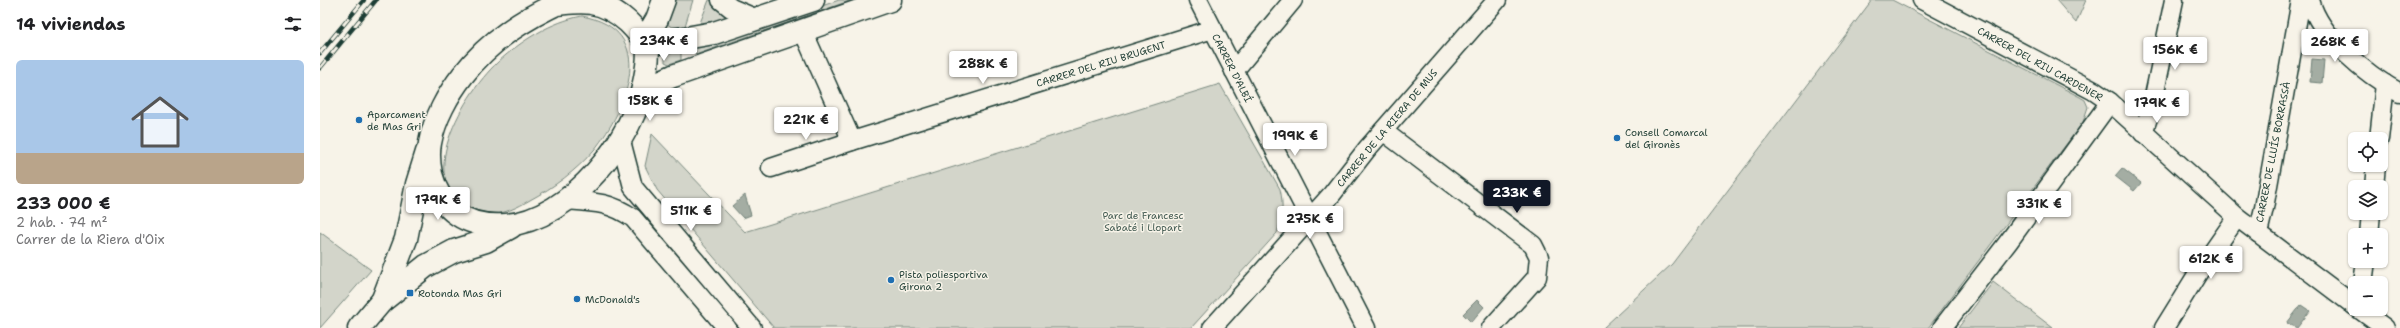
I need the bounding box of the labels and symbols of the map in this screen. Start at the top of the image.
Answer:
street label: CARRER DEL RIU CARDENER [1975,24,2105,104]
pin: 234K € [631,28,697,62]
pin: 268K € [2302,29,2368,63]
street label: CARRER D'ALBÍ [1209,31,1255,105]
pin: 156K € [2142,37,2208,71]
street label: CARRER DEL RIU BRUGENT [1035,38,1167,90]
pin: 288K € [950,51,1016,85]
street label: CARRER DE LA RIERA DE MUS [1334,66,1440,190]
street label: CARRER DE LLUÍS BORRASSÀ [2253,80,2293,224]
pin: 158K € [617,88,683,122]
pin: 179K € [2124,90,2190,124]
pin: 221K € [773,107,839,141]
place label: Aparcament de Mas Gri [367,108,426,133]
marker: Aparcament de Mas Gri [354,115,364,125]
pin: 199K € [1262,123,1328,157]
place label: Consell Comarcal del Gironès [1625,126,1708,151]
marker: Consell Comarcal del Gironès [1612,133,1622,143]
pin: 233K € [1484,180,1550,214]
pin: 179K € [405,187,471,221]
pin: 331K € [2006,191,2072,225]
pin: 511K € [658,198,724,232]
pin: 275K € [1277,206,1343,240]
park label: Parc de Francesc Sabaté i Llopart [1102,209,1184,234]
pin: 612K € [2178,246,2244,280]
place label: Pista poliesportiva Girona 2 [899,268,989,293]
marker: Pista poliesportiva Girona 2 [886,275,896,285]
place label: Rotonda Mas Gri [418,287,502,300]
marker: Rotonda Mas Gri [405,288,415,298]
place label: McDonald's [585,293,640,306]
marker: McDonald's [572,294,582,304]

